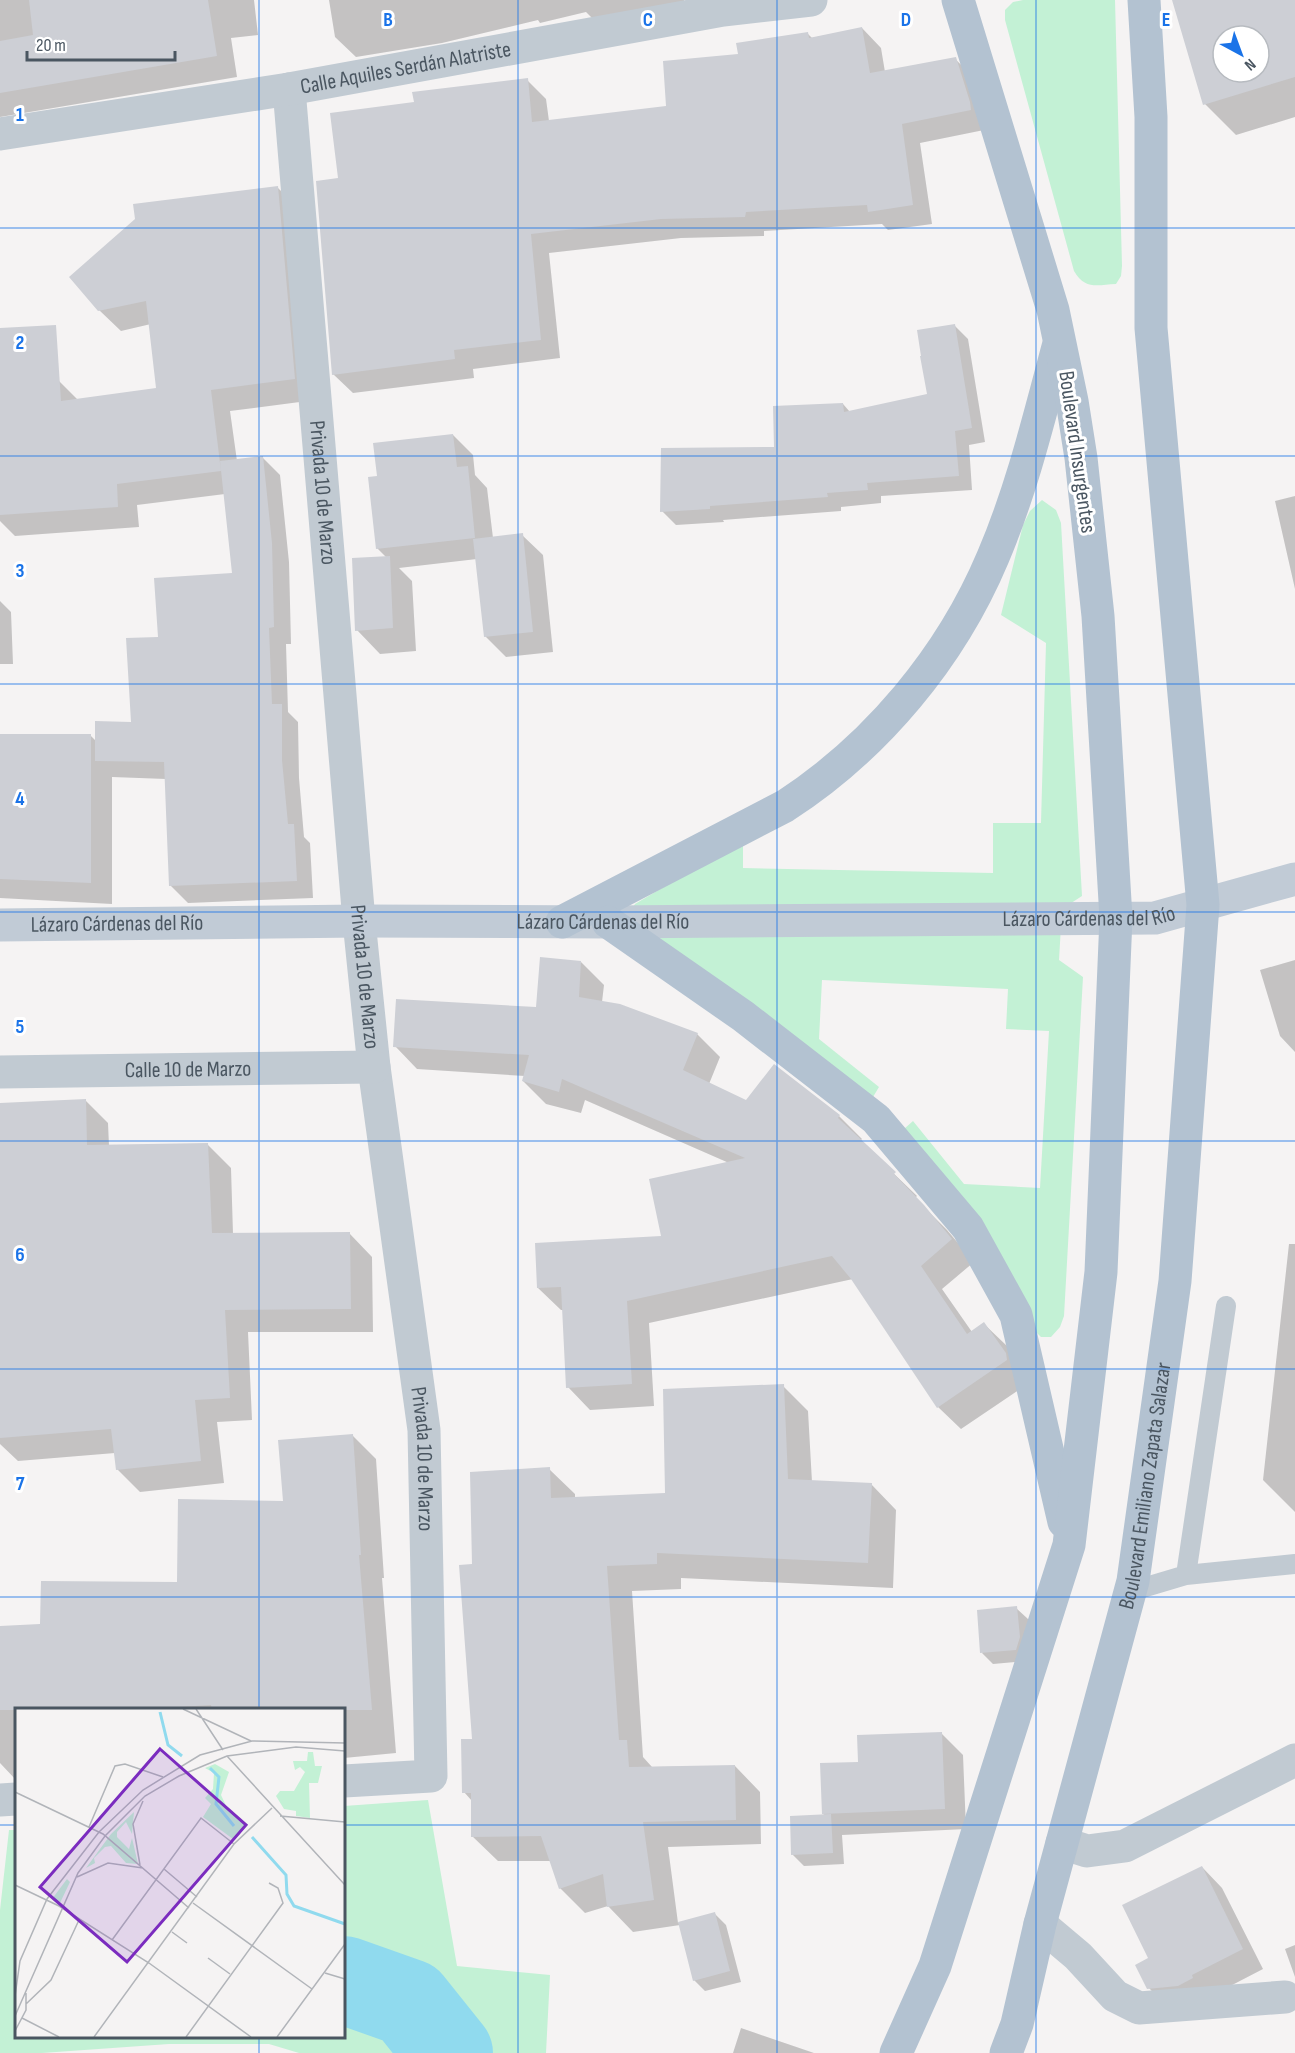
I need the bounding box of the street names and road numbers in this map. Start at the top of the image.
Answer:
street label: Calle Aquiles Serdán Alatriste [298,35,513,100]
street label: Boulevard Insurgentes [1052,369,1102,535]
street label: Privada 10 de Marzo [303,419,342,566]
street label: Lázaro Cárdenas del Río [1002,900,1178,933]
street label: Privada 10 de Marzo [344,904,386,1050]
street label: Lázaro Cárdenas del Río [517,908,689,936]
street label: Lázaro Cárdenas del Río [30,909,204,938]
street label: Calle 10 de Marzo [125,1055,251,1084]
street label: Boulevard Emiliano Zapata Salazar [1112,1361,1177,1612]
street label: Privada 10 de Marzo [405,1385,440,1531]

